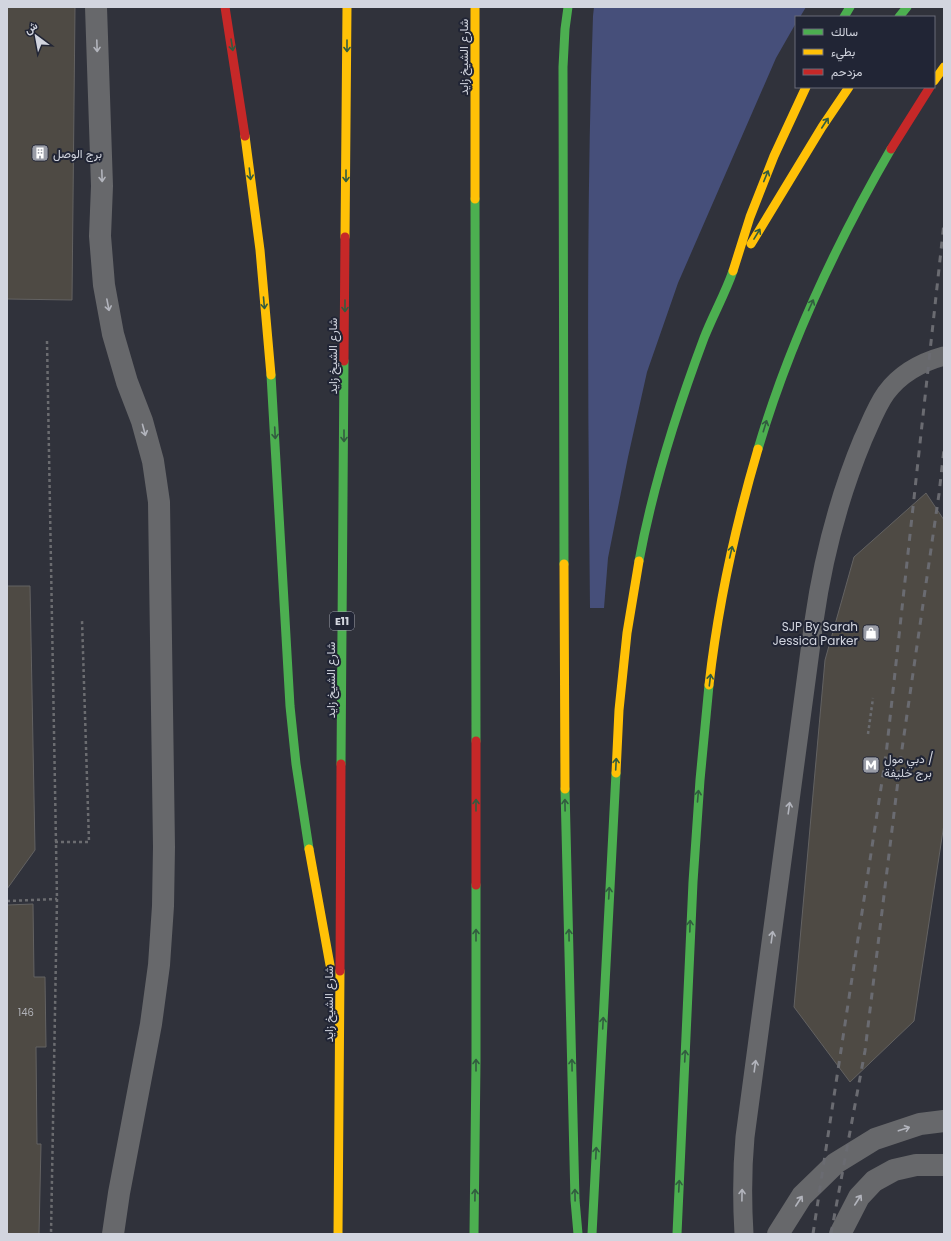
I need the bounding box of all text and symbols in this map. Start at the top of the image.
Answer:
north arrow [16,16,56,56]
legend [795,16,935,88]
text: ش [21,17,41,38]
street label: شارع الشيخ زايد [455,19,473,95]
text: سالك [831,23,858,40]
one-way arrow [93,39,101,52]
one-way arrow [228,39,236,52]
one-way arrow [343,39,351,52]
text: بطيء [831,43,855,62]
text: مزدحم [831,63,862,80]
one-way arrow [821,118,829,129]
building icon: برج الوصل [30,143,50,163]
place label: برج الوصل [53,145,102,163]
one-way arrow [246,167,254,180]
one-way arrow [98,169,105,182]
one-way arrow [342,169,350,182]
one-way arrow [763,171,771,183]
one-way arrow [754,228,762,240]
one-way arrow [261,296,268,309]
one-way arrow [104,298,112,311]
one-way arrow [341,299,349,312]
one-way arrow [807,299,815,311]
street label: شارع الشيخ زايد [324,318,342,394]
one-way arrow [762,420,769,433]
one-way arrow [141,423,148,436]
one-way arrow [271,426,278,439]
one-way arrow [340,429,348,442]
one-way arrow [728,545,735,558]
road number: E11 [330,612,354,630]
place label: SJP By Sarah Jessica Parker [772,618,859,649]
shop icon: SJP By Sarah Jessica Parker [861,623,881,643]
street label: شارع الشيخ زايد [322,642,340,718]
one-way arrow [706,674,714,687]
place label: دبي مول / برج خليفة [884,750,934,782]
metro station icon: دبي مول / برج خليفة [861,755,881,775]
one-way arrow [612,758,620,771]
one-way arrow [695,790,702,803]
one-way arrow [472,799,480,812]
one-way arrow [562,799,569,812]
one-way arrow [785,802,793,815]
one-way arrow [606,887,613,900]
one-way arrow [687,920,694,933]
one-way arrow [472,929,480,942]
one-way arrow [565,929,572,942]
one-way arrow [768,931,776,944]
street label: شارع الشيخ زايد [320,966,338,1042]
house number: 146 [18,1005,34,1020]
one-way arrow [599,1017,606,1030]
one-way arrow [681,1050,688,1063]
one-way arrow [472,1059,480,1072]
one-way arrow [568,1059,576,1072]
one-way arrow [751,1060,759,1073]
one-way arrow [897,1125,910,1132]
one-way arrow [592,1147,600,1160]
one-way arrow [675,1180,683,1193]
one-way arrow [471,1189,478,1202]
one-way arrow [571,1189,579,1202]
one-way arrow [738,1189,746,1202]
one-way arrow [854,1194,862,1205]
one-way arrow [795,1196,803,1207]

